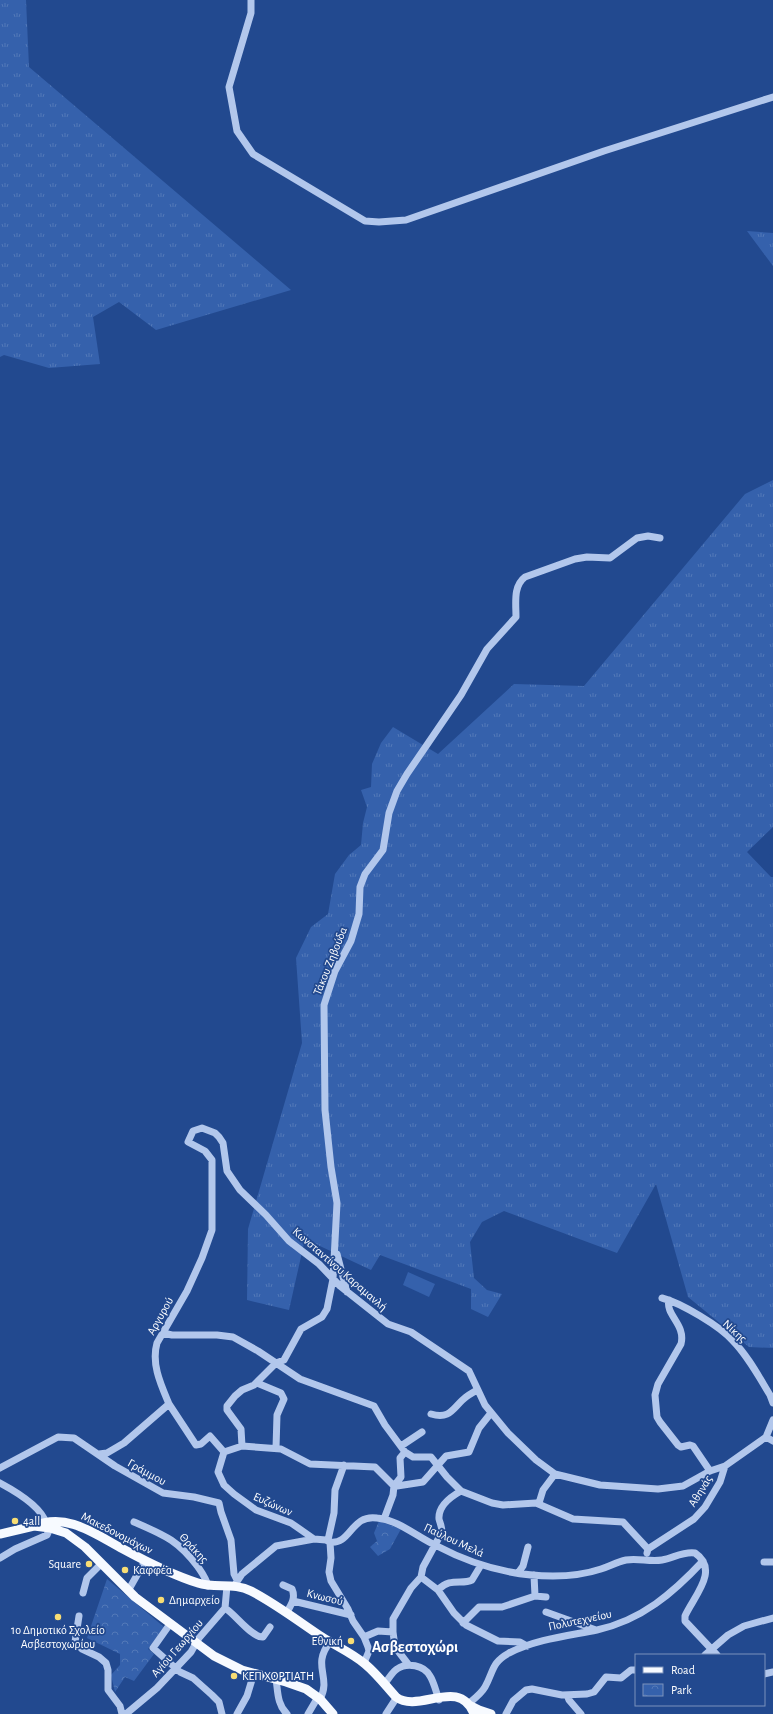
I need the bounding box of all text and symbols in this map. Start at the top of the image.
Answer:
street label: Τάκου Ζηβούδα [311,925,349,997]
street label: Κωνσταντίνου Καραμανλή [290,1225,390,1313]
street label: Αργυρού [145,1295,175,1337]
street label: Νίκης [720,1317,749,1346]
street label: Γράμμου [126,1457,168,1487]
street label: Αθηνάς [686,1473,715,1509]
street label: Ευζώνων [251,1490,294,1519]
street label: Μακεδονομάχων [79,1510,155,1556]
place label: 4all [23,1515,40,1527]
marker: 4all [10,1516,20,1526]
street label: Παύλου Μελά [422,1521,486,1559]
street label: Θράκης [177,1531,211,1566]
place label: Square [49,1558,81,1570]
marker: Square [84,1559,94,1569]
place label: Καφφέα [133,1564,172,1576]
marker: Καφφέα [120,1565,130,1575]
street label: Κνωσού [306,1587,344,1607]
place label: Δημαρχείο [169,1594,220,1606]
marker: Δημαρχείο [156,1595,166,1605]
street label: Πολυτεχνείου [547,1607,613,1633]
marker: 1ο Δημοτικό Σχολείο Ασβεστοχωρίου [53,1612,63,1622]
street label: Αγίου Γεωργίου [149,1617,205,1679]
place label: 1ο Δημοτικό Σχολείο Ασβεστοχωρίου [11,1624,105,1650]
place label: Εθνική [312,1635,343,1647]
marker: Εθνική [346,1636,356,1646]
district label: Ασβεστοχώρι [372,1639,458,1655]
legend [635,1654,765,1706]
text: Road [671,1664,695,1676]
place label: ΚΕΠ ΧΟΡΤΙΑΤΗ [242,1670,314,1682]
marker: ΚΕΠ ΧΟΡΤΙΑΤΗ [229,1671,239,1681]
text: Park [671,1684,692,1696]

